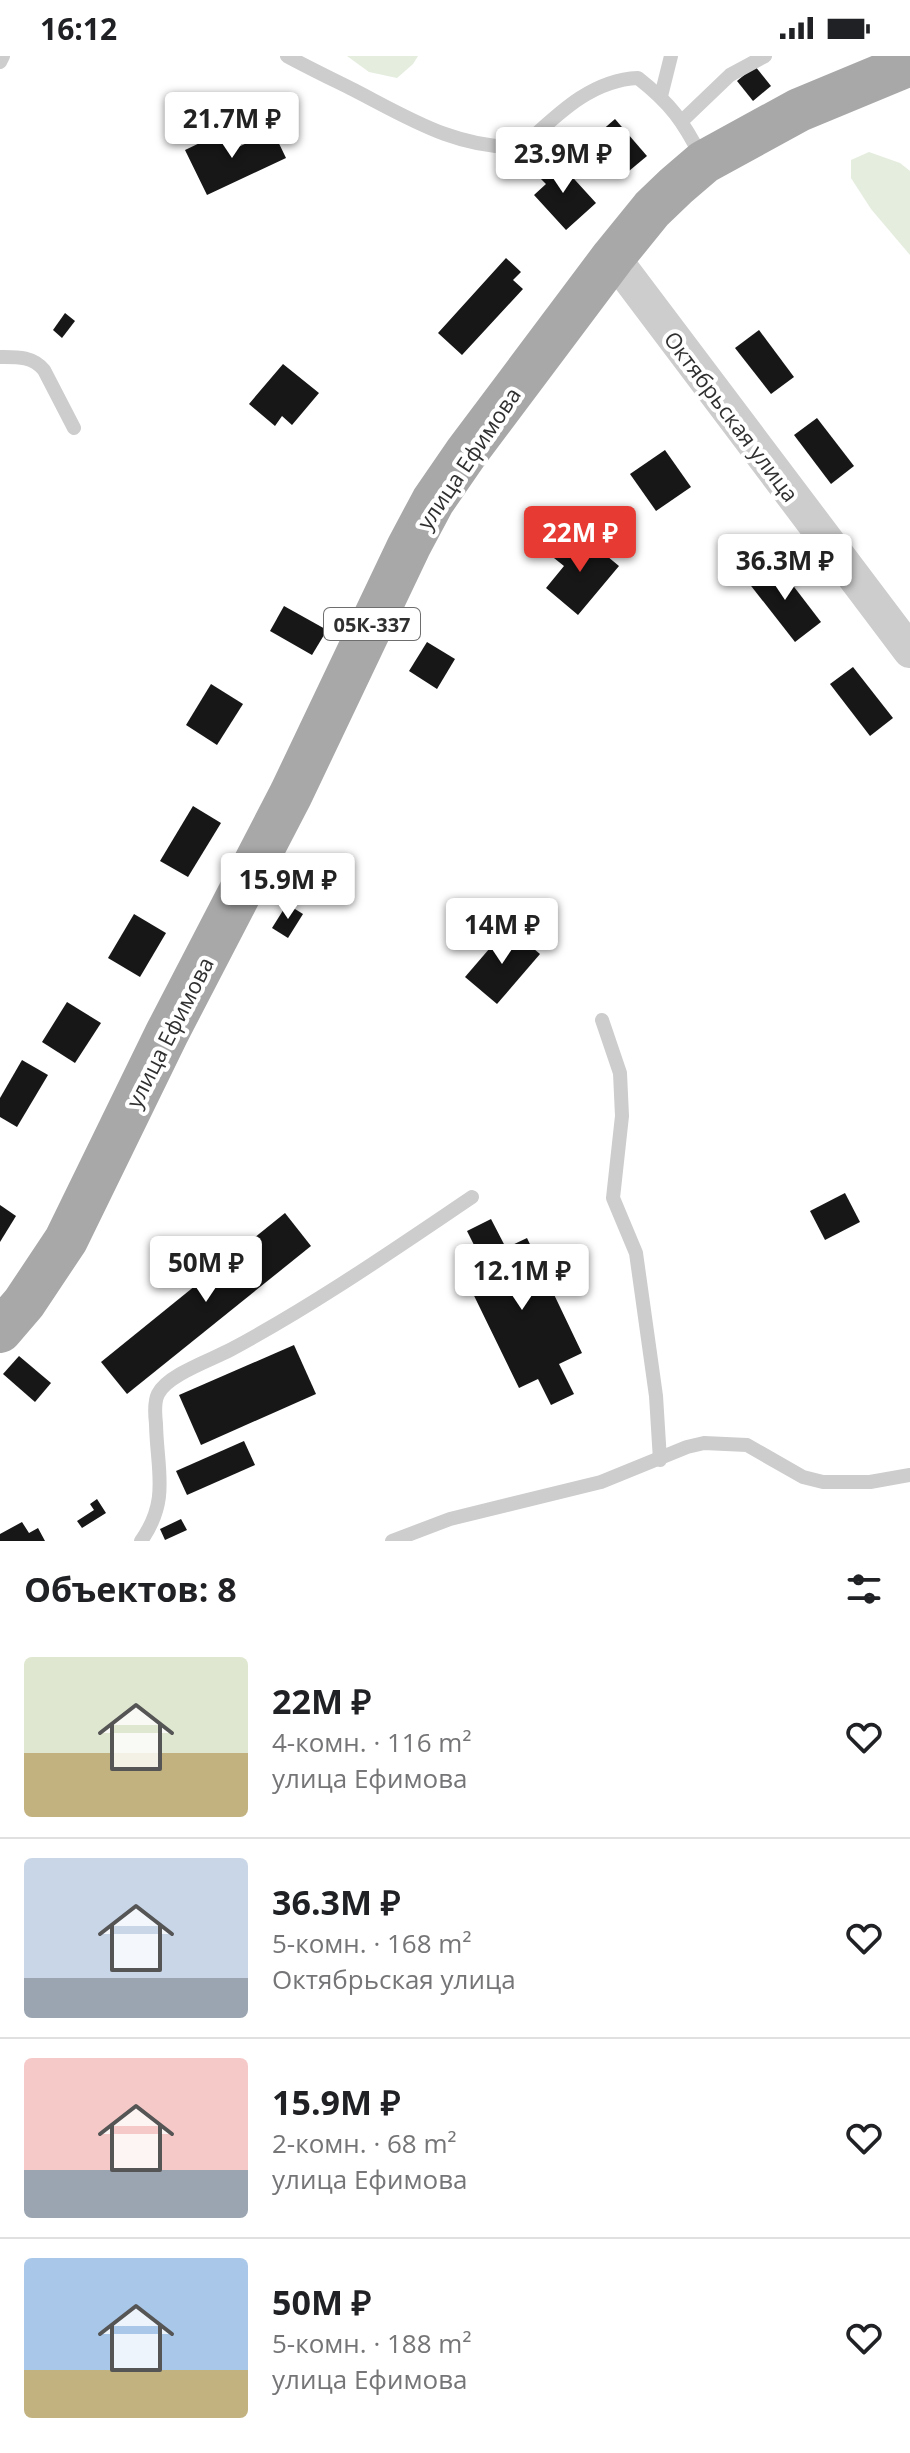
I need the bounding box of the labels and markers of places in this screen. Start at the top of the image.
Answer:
pin: 21.7M ₽ [158,92,306,160]
pin: 23.9M ₽ [489,127,637,195]
pin: 22M ₽ [524,506,636,574]
pin: 36.3M ₽ [711,534,859,602]
pin: 15.9M ₽ [214,853,362,921]
pin: 14M ₽ [446,898,558,966]
pin: 50M ₽ [150,1236,262,1304]
pin: 12.1M ₽ [448,1244,596,1312]

